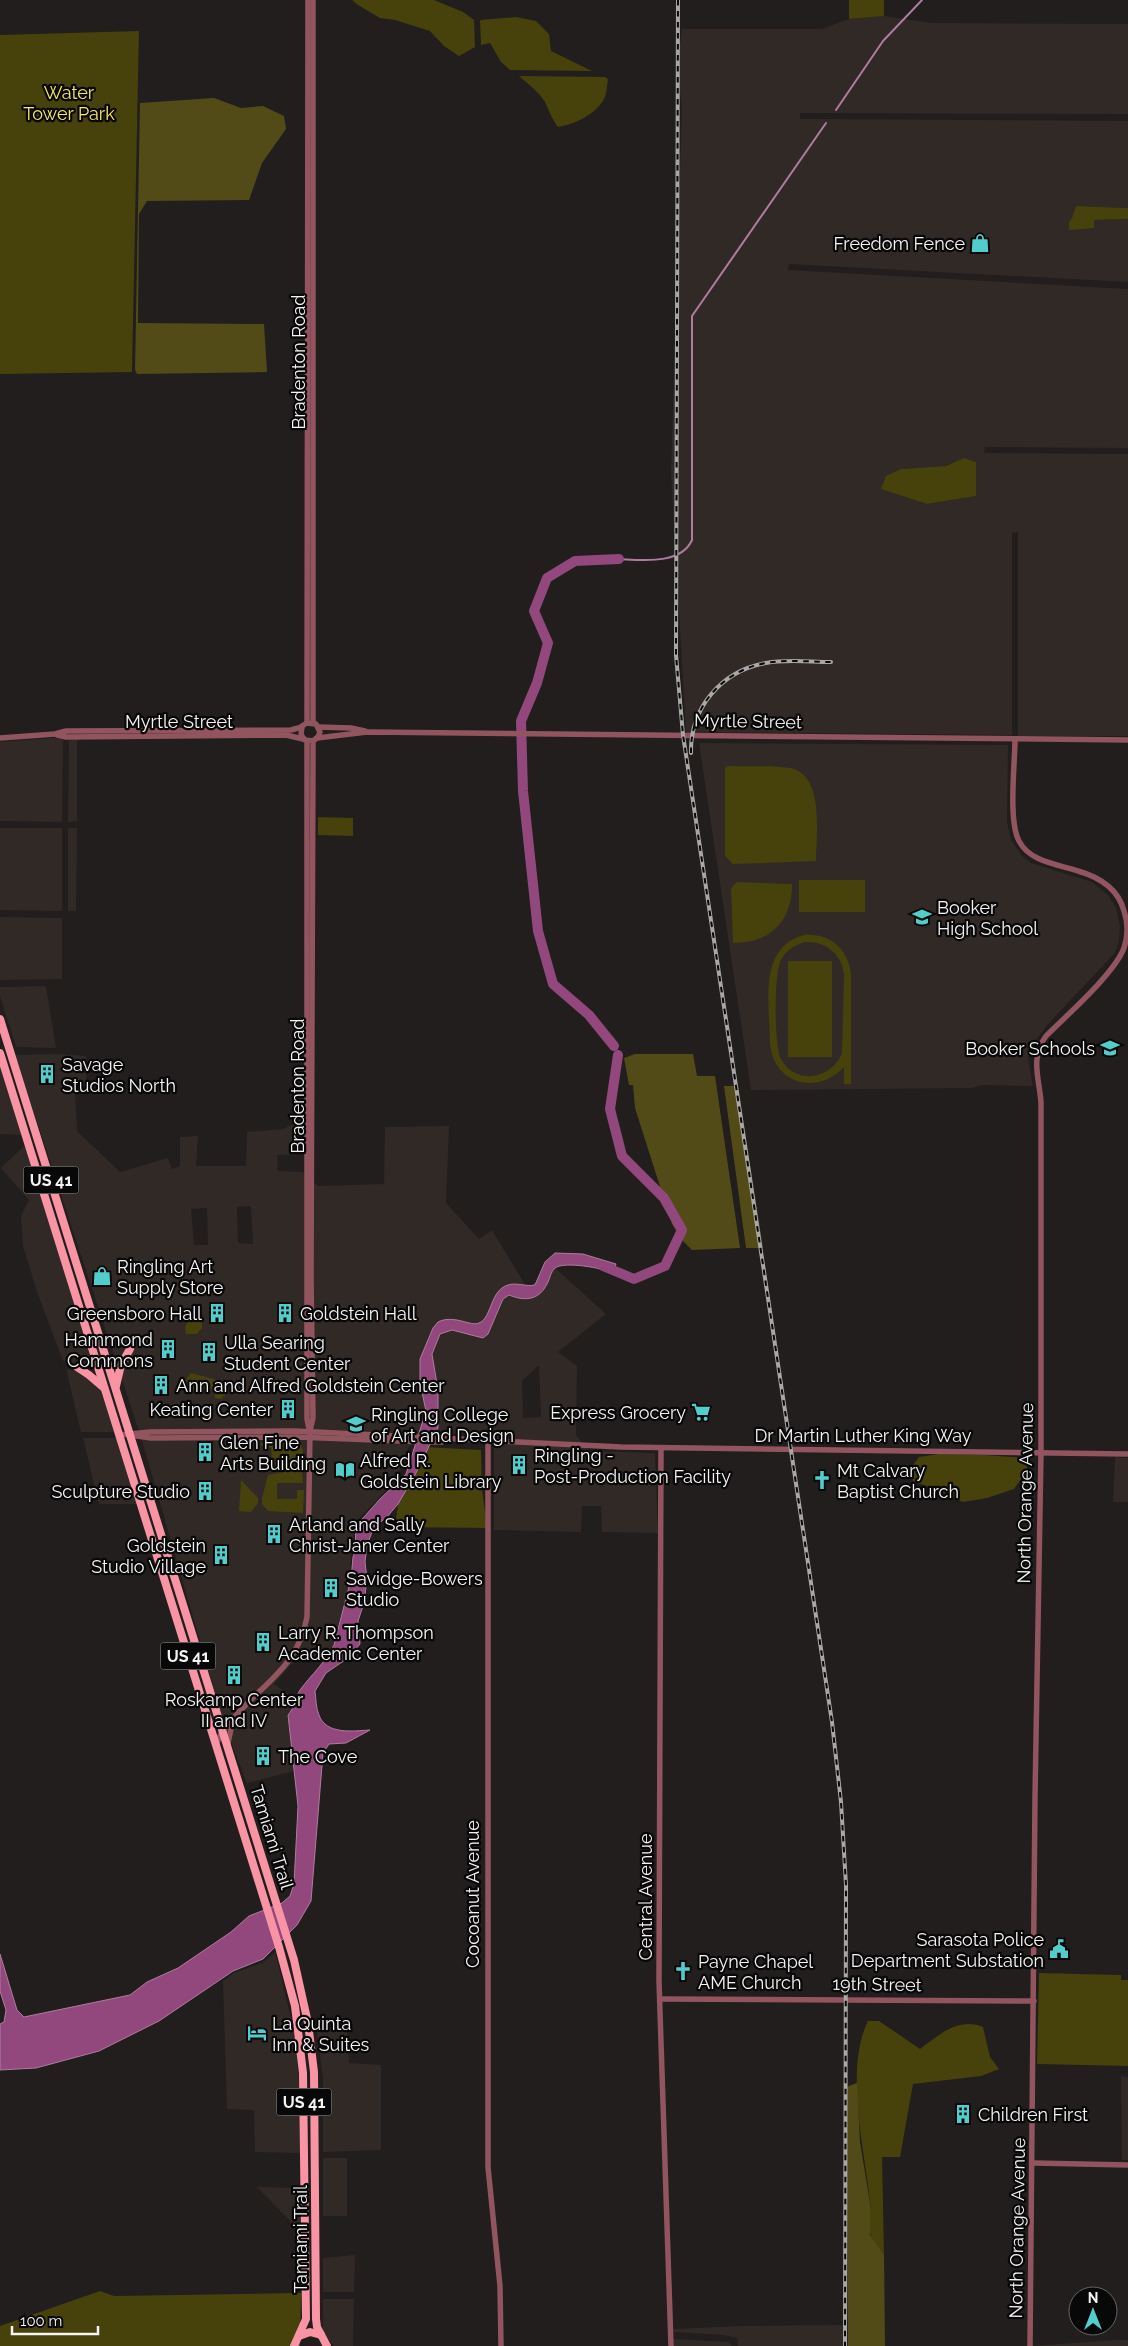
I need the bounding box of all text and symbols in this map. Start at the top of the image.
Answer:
park label: Water Tower Park [23,82,115,124]
shop icon: Freedom Fence [969,232,991,254]
place label: Freedom Fence [833,233,965,254]
street label: Bradenton Road [288,294,309,430]
street label: Myrtle Street [694,710,802,732]
street label: Myrtle Street [125,711,233,732]
place label: Booker High School [937,897,1038,939]
school or university icon: Booker High School [911,906,933,928]
street label: Bradenton Road [287,1018,308,1154]
school or university icon: Booker Schools [1099,1037,1121,1059]
place label: Booker Schools [965,1038,1095,1059]
place label: Savage Studios North [62,1054,176,1096]
building icon: Savage Studios North [36,1063,58,1085]
road number: US 41 [23,1166,78,1194]
place label: Ringling Art Supply Store [117,1256,224,1298]
shop icon: Ringling Art Supply Store [91,1265,113,1287]
building icon: Greensboro Hall [206,1302,228,1324]
building icon: Goldstein Hall [274,1302,296,1324]
place label: Greensboro Hall [67,1303,202,1324]
place label: Goldstein Hall [300,1303,417,1324]
place label: Hammond Commons [65,1329,153,1371]
place label: Ulla Searing Student Center [224,1332,351,1374]
building icon: Hammond Commons [157,1338,179,1360]
building icon: Ulla Searing Student Center [198,1341,220,1363]
building icon: Ann and Alfred Goldstein Center [150,1374,172,1396]
place label: Ann and Alfred Goldstein Center [176,1375,445,1396]
building icon: Keating Center [277,1398,299,1420]
place label: Keating Center [149,1399,274,1420]
supermarket icon: Express Grocery [690,1401,712,1423]
place label: Express Grocery [550,1402,686,1423]
street label: North Orange Avenue [1013,1402,1037,1584]
place label: Ringling College of Art and Design [371,1404,514,1446]
school or university icon: Ringling College of Art and Design [345,1413,367,1435]
street label: Dr Martin Luther King Way [754,1425,972,1446]
place label: Glen Fine Arts Building [220,1432,326,1474]
building icon: Glen Fine Arts Building [194,1441,216,1463]
place label: Ringling - Post-Production Facility [534,1445,731,1487]
place label: Alfred R. Goldstein Library [360,1450,502,1492]
building icon: Ringling - Post-Production Facility [508,1454,530,1476]
library icon: Alfred R. Goldstein Library [334,1459,356,1481]
place label: Mt Calvary Baptist Church [837,1460,959,1502]
church icon: Mt Calvary Baptist Church [811,1469,833,1491]
building icon: Sculpture Studio [194,1480,216,1502]
place label: Sculpture Studio [51,1481,190,1502]
place label: Arland and Sally Christ-Janer Center [289,1514,450,1556]
building icon: Arland and Sally Christ-Janer Center [263,1523,285,1545]
place label: Goldstein Studio Village [91,1535,206,1577]
building icon: Goldstein Studio Village [210,1544,232,1566]
place label: Savidge-Bowers Studio [346,1568,483,1610]
building icon: Savidge-Bowers Studio [320,1577,342,1599]
place label: Larry R. Thompson Academic Center [278,1622,434,1664]
building icon: Larry R. Thompson Academic Center [252,1631,274,1653]
road number: US 41 [160,1642,216,1670]
building icon: Roskamp Center II and IV [223,1664,245,1686]
place label: Roskamp Center II and IV [165,1689,304,1731]
building icon: The Cove [252,1745,274,1767]
place label: The Cove [278,1746,358,1767]
street label: Tamiami Trail [246,1782,298,1892]
street label: Cocoanut Avenue [462,1820,483,1968]
street label: Central Avenue [635,1833,656,1960]
place label: Sarasota Police Department Substation [851,1929,1044,1971]
public building icon: Sarasota Police Department Substation [1048,1938,1070,1960]
place label: Payne Chapel AME Church [698,1951,813,1993]
church icon: Payne Chapel AME Church [672,1960,694,1982]
street label: 19th Street [832,1973,922,1995]
place label: La Quinta Inn & Suites [272,2013,370,2055]
hotel icon: La Quinta Inn & Suites [246,2022,268,2044]
road number: US 41 [276,2088,332,2116]
building icon: Children First [952,2103,974,2125]
place label: Children First [978,2104,1088,2125]
street label: North Orange Avenue [1005,2137,1029,2319]
street label: Tamiami Trail [290,2185,311,2293]
north arrow [1068,2286,1118,2336]
text: N [1088,2290,1098,2306]
scale bar [12,2304,99,2336]
text: 100 m [20,2312,62,2330]

